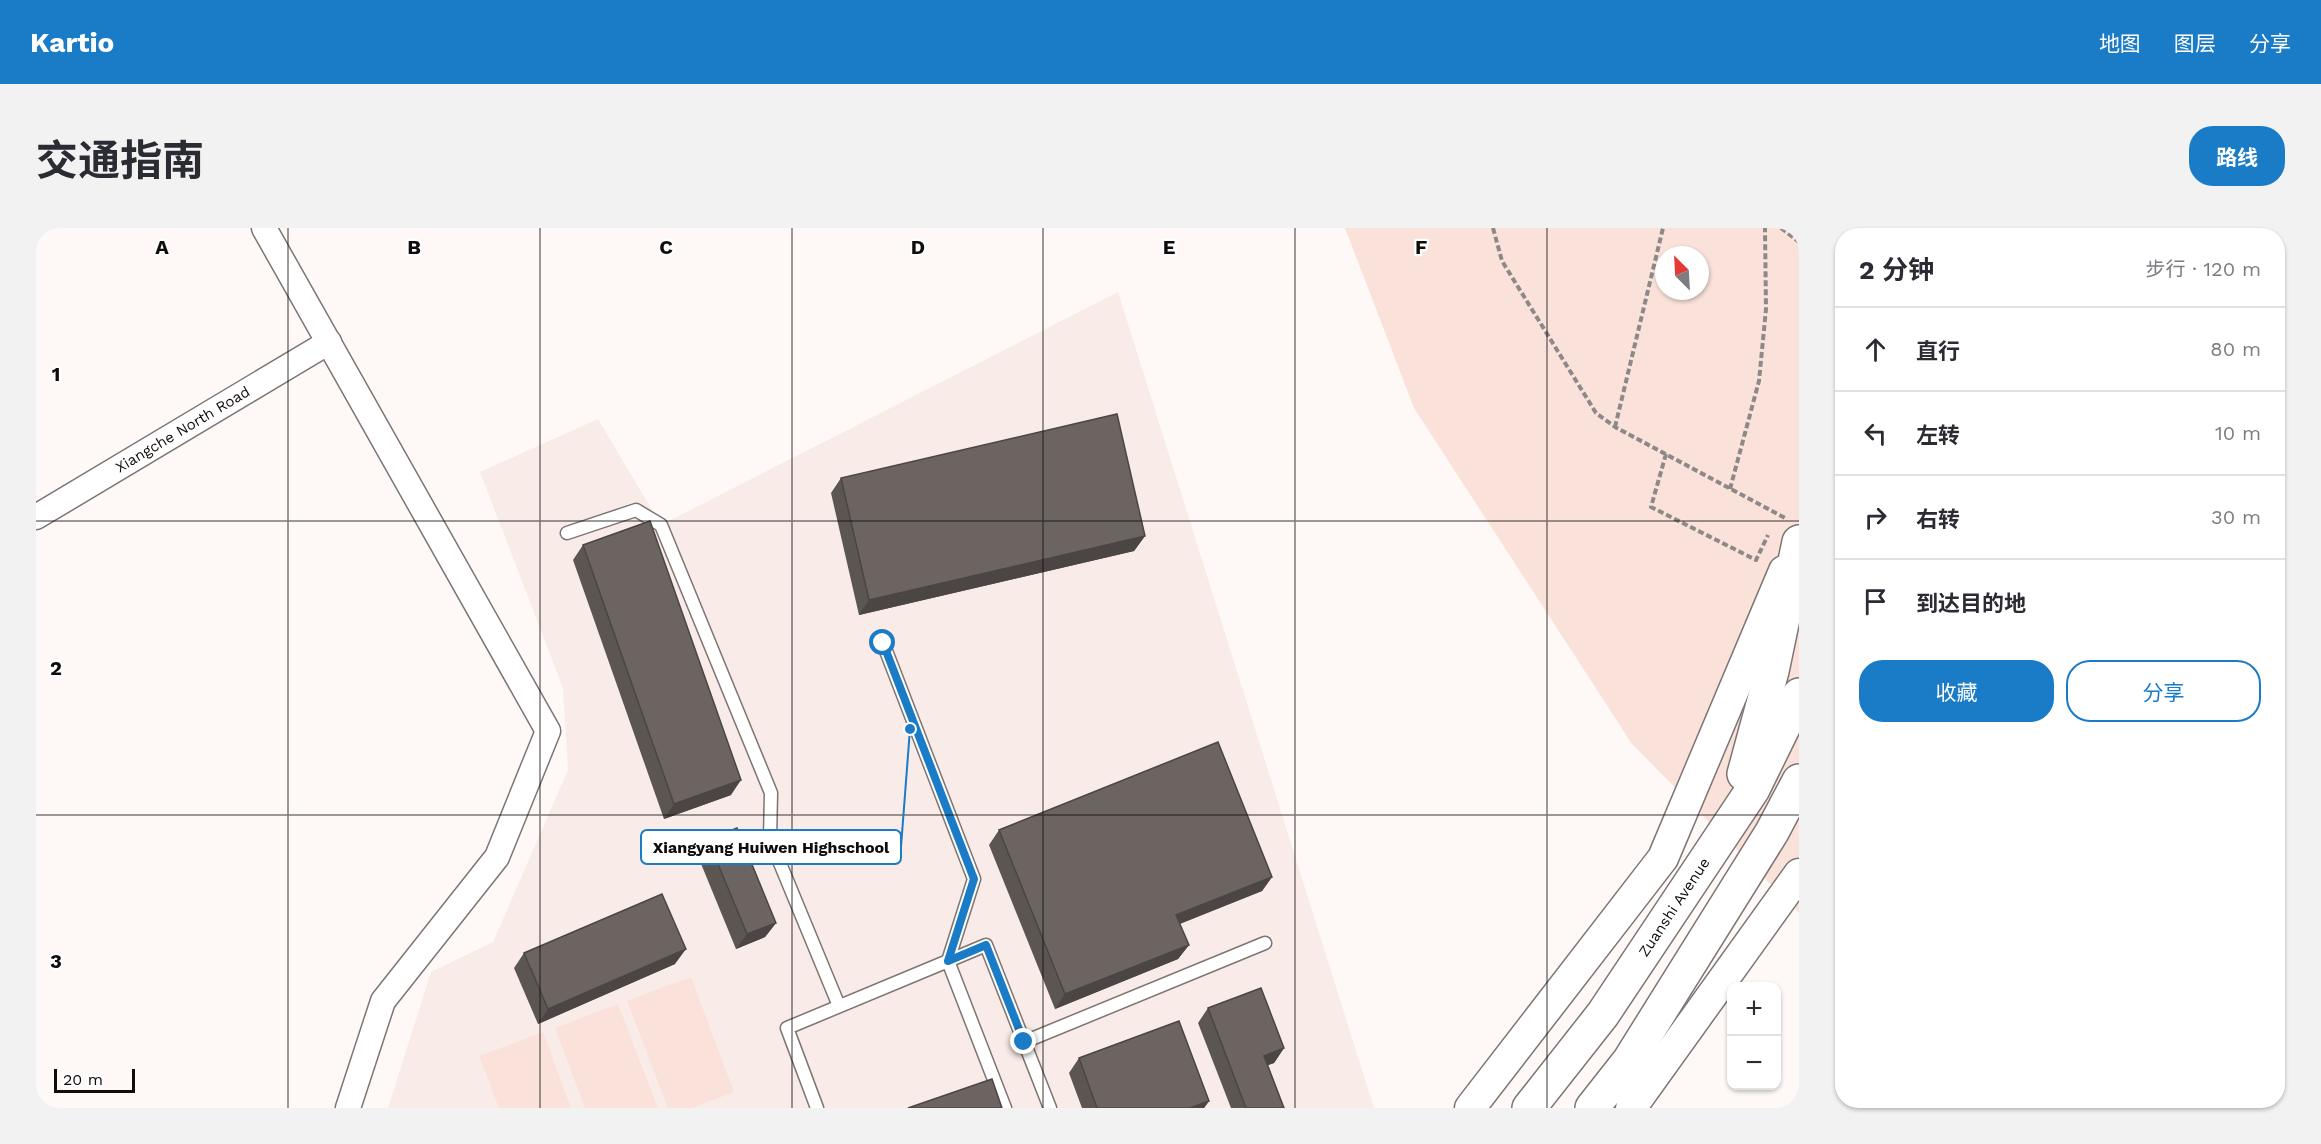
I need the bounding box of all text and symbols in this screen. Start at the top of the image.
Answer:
text: Kartio [30,26,114,59]
text: 地图 [2099,31,2141,56]
text: 图层 [2174,31,2216,56]
text: 分享 [2249,31,2291,56]
button: 路线 [2189,126,2285,186]
text: 交通指南 [36,136,204,185]
text: A [155,235,169,259]
text: B [407,235,421,259]
text: C [659,235,673,259]
text: D [911,235,925,259]
text: E [1163,235,1175,259]
text: F [1415,235,1427,259]
north arrow [1655,246,1709,300]
text: 2 分钟 [1859,255,1934,285]
text: 步行 · 120 m [2145,257,2261,281]
icon: ahead [1859,333,1892,366]
text: 80 m [2210,337,2261,361]
text: 直行 [1916,339,1960,364]
text: 1 [52,362,60,386]
street label: Xiangche North Road [112,382,253,476]
icon: left [1859,417,1892,450]
text: 10 m [2215,421,2261,445]
text: 左转 [1916,423,1960,448]
icon: right [1859,501,1892,534]
text: 30 m [2211,505,2261,529]
text: 右转 [1916,507,1960,532]
icon: arrive [1859,585,1892,618]
text: 到达目的地 [1916,591,2026,616]
route start [869,629,895,655]
text: 2 [50,656,62,680]
button: 收藏 [1859,660,2054,722]
button: 分享 [2066,660,2261,722]
callout: Xiangyang Huiwen Highschool [641,830,901,864]
text: Xiangyang Huiwen Highschool [653,838,890,857]
street label: Zuanshi Avenue [1635,854,1714,960]
text: 3 [50,949,62,973]
map controls [1727,982,1781,1090]
button: + [1727,982,1781,1036]
route end [1010,1028,1036,1054]
button: − [1727,1036,1781,1090]
scale bar [54,1066,135,1094]
text: 20 m [63,1070,103,1089]

